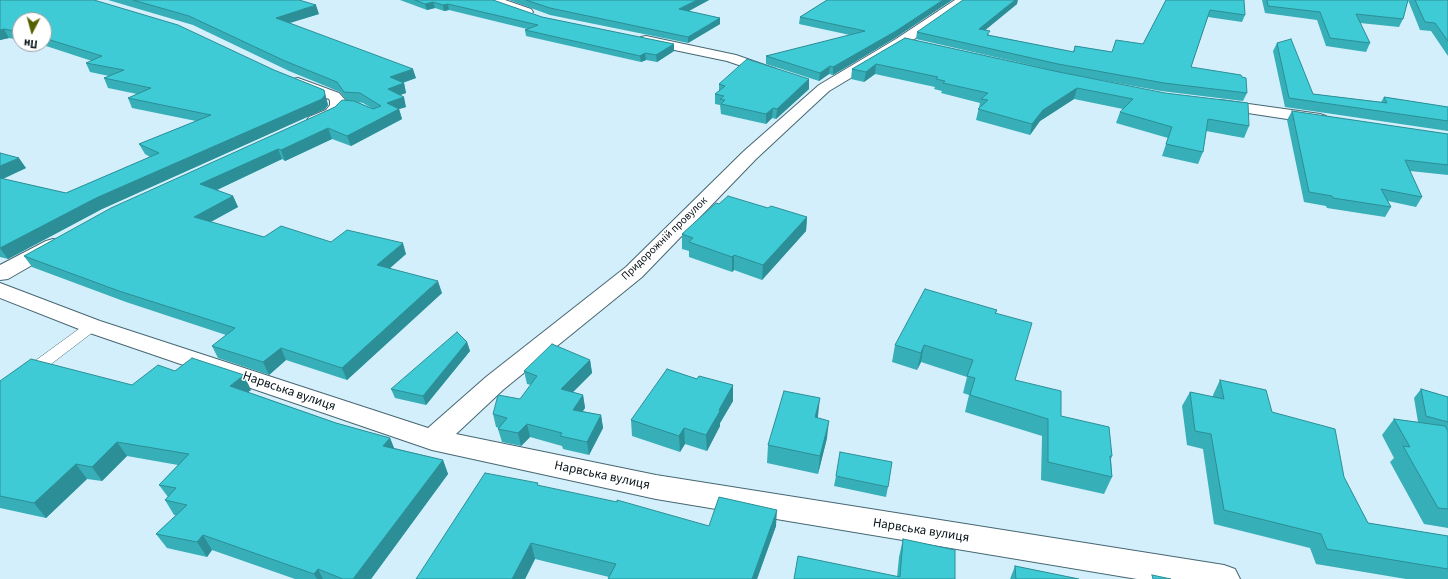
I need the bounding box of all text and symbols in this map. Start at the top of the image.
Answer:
north arrow [12,12,52,52]
text: Пн [23,35,38,52]
street label: Придорожній провулок [619,195,711,283]
street label: Нарвська вулиця [240,369,338,415]
street label: Нарвська вулиця [553,458,651,494]
street label: Нарвська вулиця [872,516,970,546]

